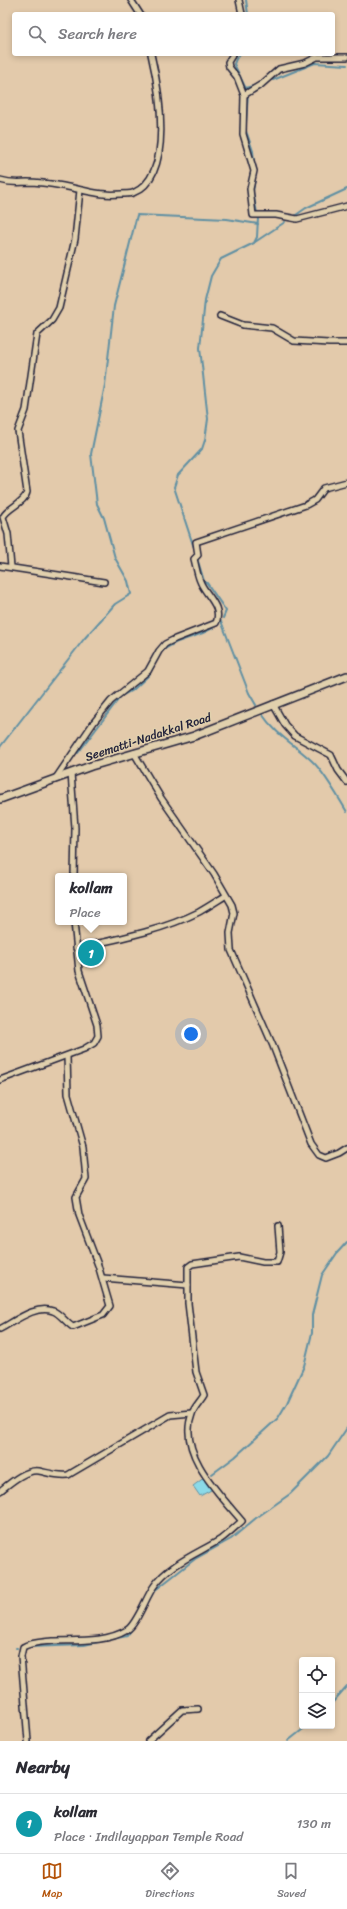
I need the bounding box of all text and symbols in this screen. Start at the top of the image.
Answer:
search box [12,12,335,56]
text: Search here [58,21,137,47]
icon: search [26,23,48,45]
street label: Seematti-Nadakkal Road [82,706,215,768]
popup [55,873,127,925]
text: kollam [69,875,113,901]
text: Place [69,901,101,924]
pin: 1 [78,938,104,968]
your location [181,1024,201,1044]
map controls [299,1657,335,1729]
button: locate [299,1657,335,1693]
button: layers [299,1693,335,1729]
text: Nearby [16,1752,70,1782]
text: kollam [54,1799,97,1825]
text: 1 [26,1812,32,1835]
text: 130 m [297,1812,331,1835]
text: Place · Indilayappan Temple Road [54,1825,243,1848]
tab: Map [41,1860,63,1903]
tab: Directions [145,1860,195,1903]
tab: Saved [277,1860,306,1903]

